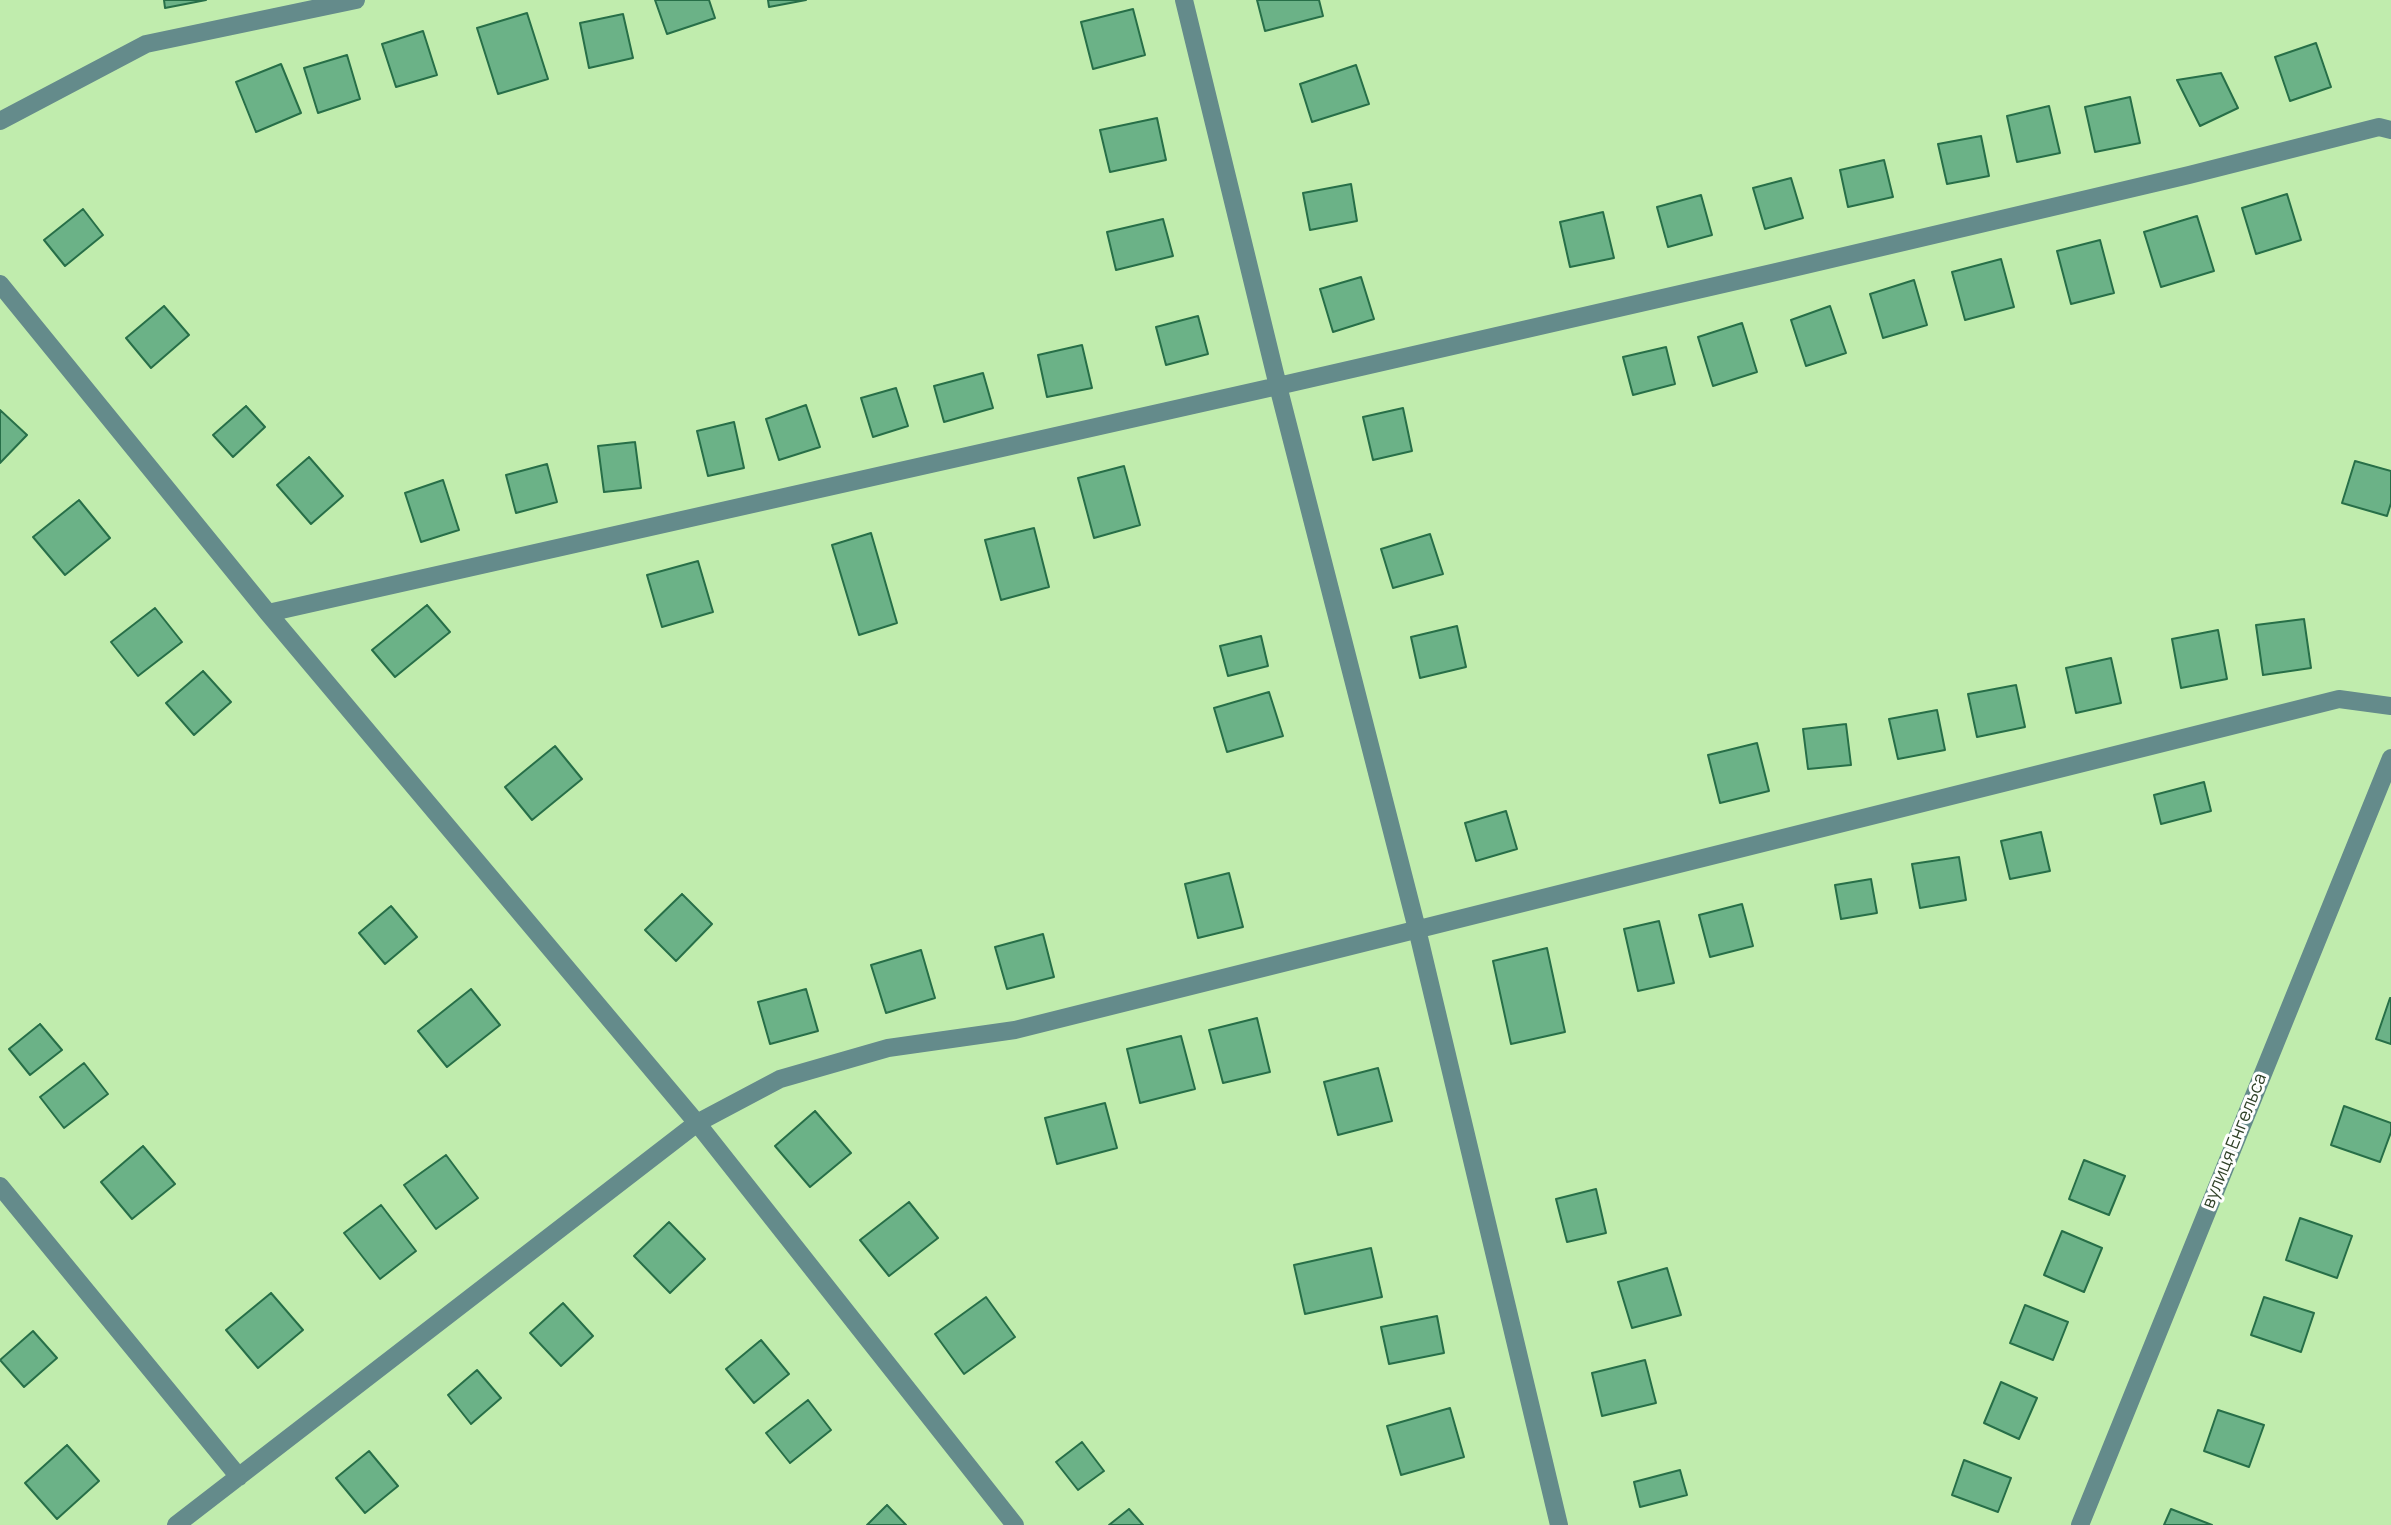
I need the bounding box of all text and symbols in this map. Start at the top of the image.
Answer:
street label: вулиця Енгельса [2198,1070,2272,1212]

